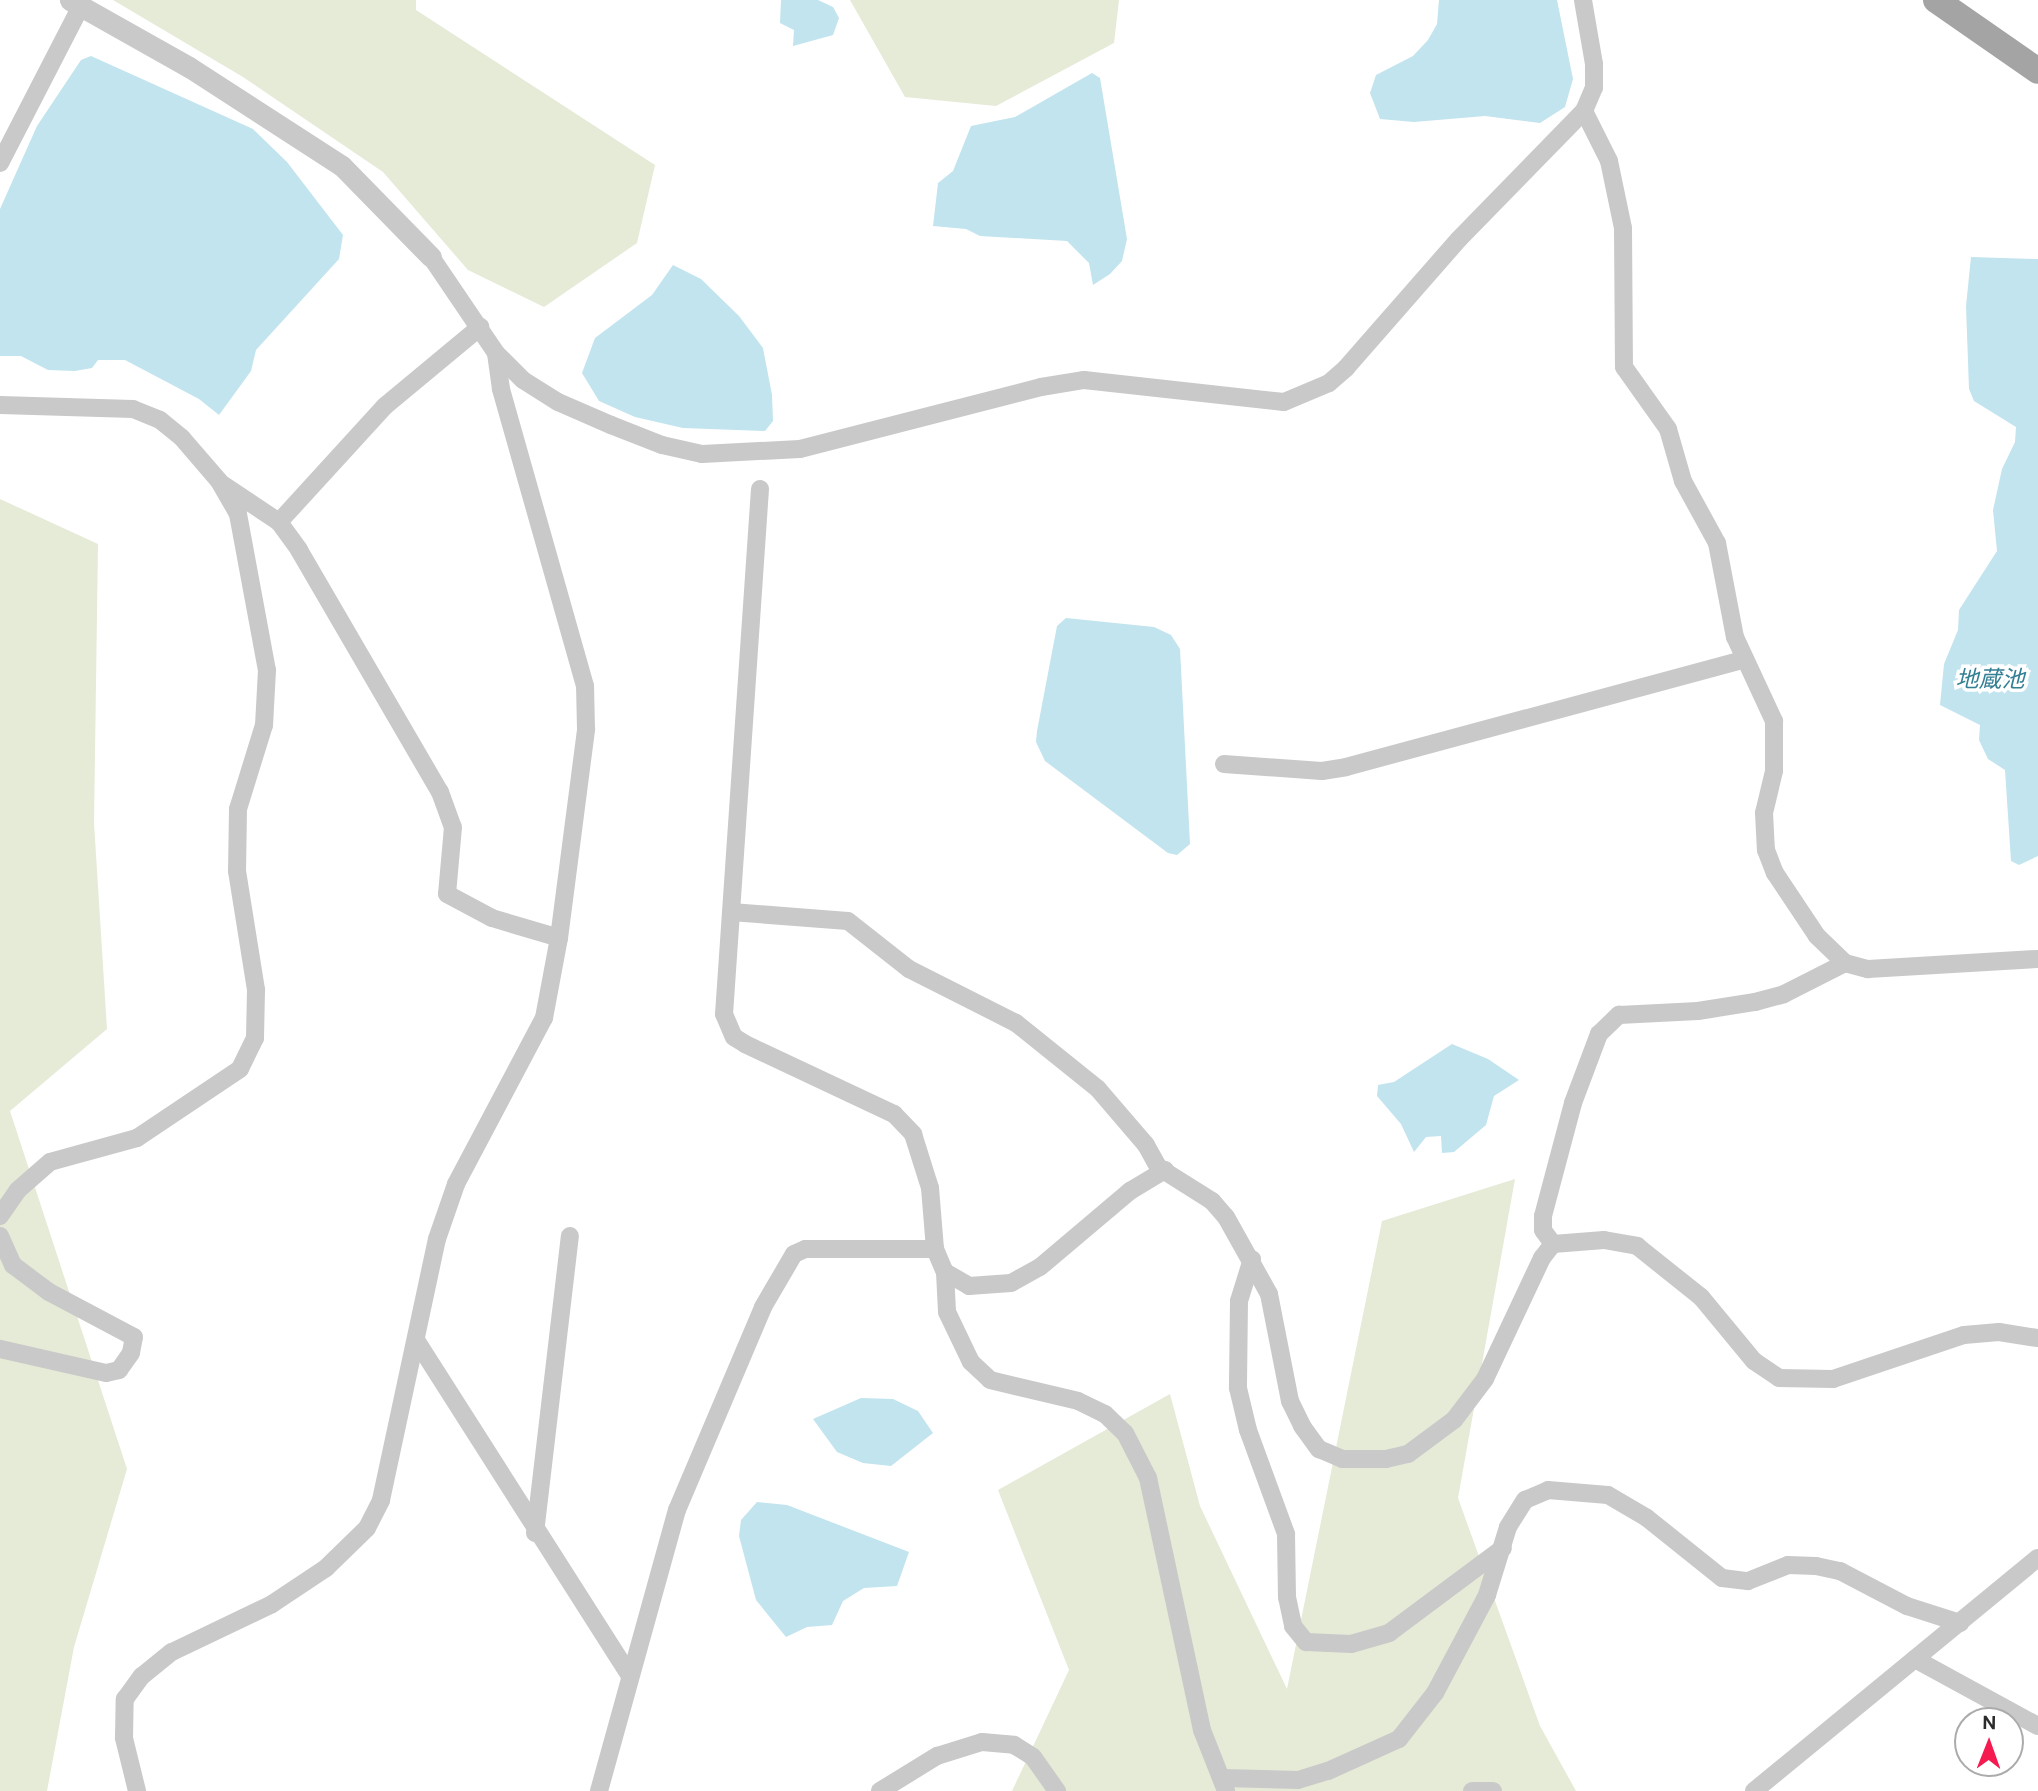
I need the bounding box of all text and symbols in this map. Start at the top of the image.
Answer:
water label: 地蔵池 [1956,665,2024,693]
north arrow [1954,1707,2024,1777]
text: N [1982,1710,1996,1735]

